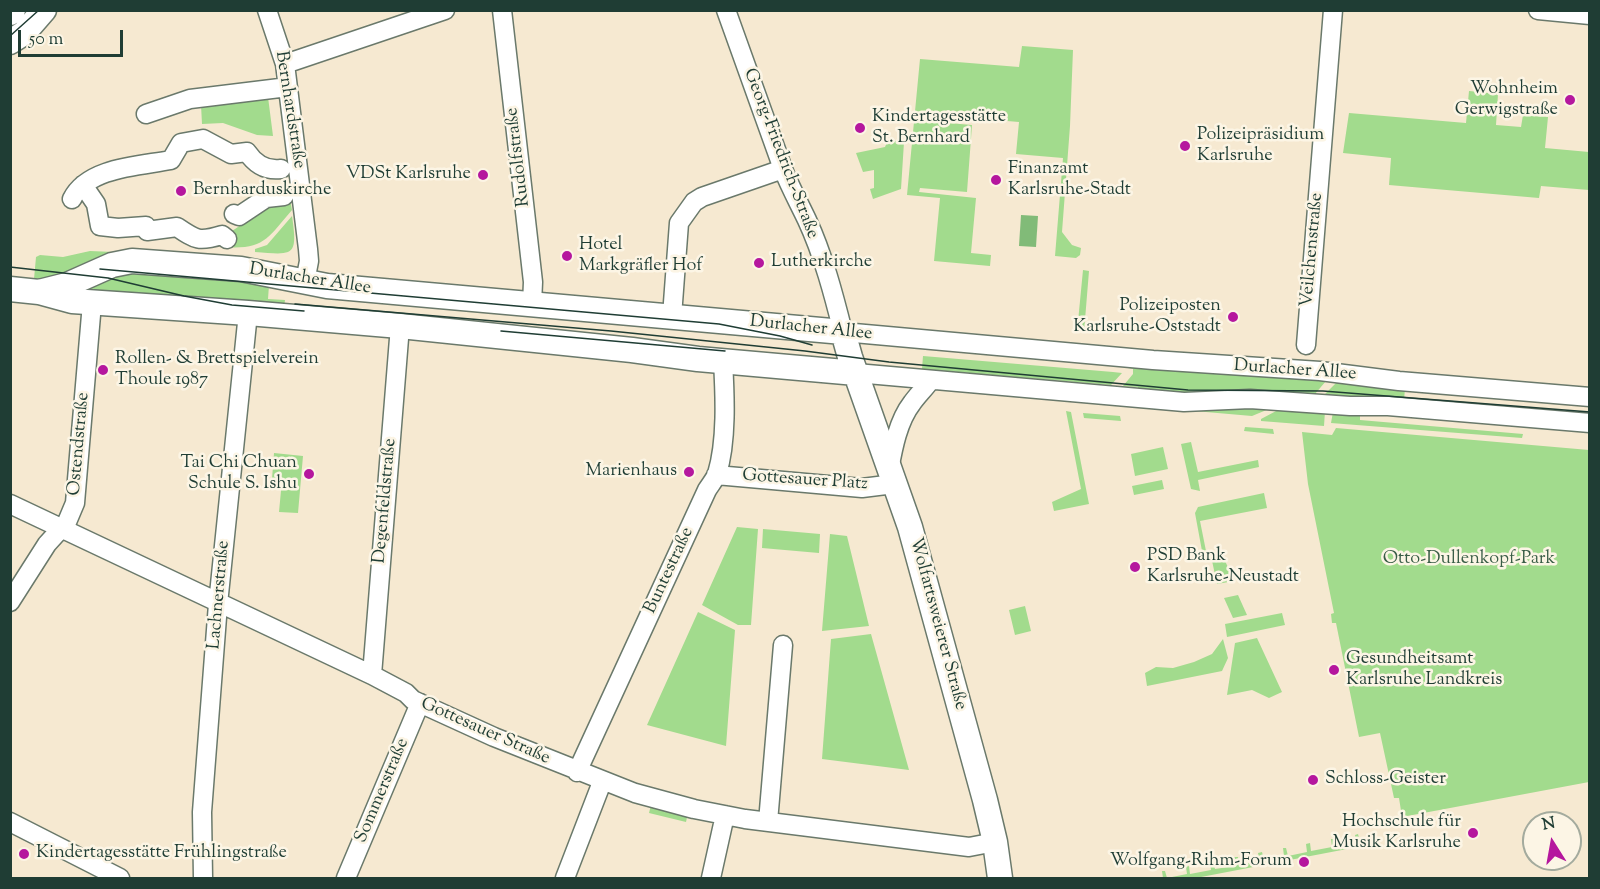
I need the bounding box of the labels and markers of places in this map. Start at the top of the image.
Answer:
place label: Wohnheim Gerwigstraße [1455,79,1558,122]
marker: Wohnheim Gerwigstraße [1563,93,1577,107]
place label: Kindertagesstätte St. Bernhard [872,107,1006,150]
marker: Kindertagesstätte St. Bernhard [853,121,867,135]
place label: Polizeipräsidium Karlsruhe [1197,125,1324,168]
marker: Polizeipräsidium Karlsruhe [1178,139,1192,153]
place label: Finanzamt Karlsruhe-Stadt [1008,159,1131,201]
place label: VDSt Karlsruhe [346,164,471,186]
marker: VDSt Karlsruhe [476,168,490,182]
marker: Finanzamt Karlsruhe-Stadt [989,173,1003,187]
place label: Bernharduskirche [193,180,331,202]
marker: Bernharduskirche [174,184,188,198]
place label: Hotel Markgräfler Hof [579,235,703,278]
marker: Hotel Markgräfler Hof [560,249,574,263]
place label: Lutherkirche [771,252,872,274]
marker: Lutherkirche [752,256,766,270]
place label: Polizeiposten Karlsruhe-Oststadt [1073,296,1221,338]
marker: Polizeiposten Karlsruhe-Oststadt [1226,310,1240,324]
place label: Rollen- & Brettspielverein Thoule 1987 [115,349,319,392]
marker: Rollen- & Brettspielverein Thoule 1987 [96,363,110,377]
place label: Tai Chi Chuan Schule S. Ishu [180,453,297,496]
place label: Marienhaus [586,461,677,483]
marker: Marienhaus [682,465,696,479]
marker: Tai Chi Chuan Schule S. Ishu [302,467,316,481]
place label: PSD Bank Karlsruhe-Neustadt [1147,546,1299,588]
marker: PSD Bank Karlsruhe-Neustadt [1128,560,1142,574]
place label: Gesundheitsamt Karlsruhe Landkreis [1346,649,1502,692]
marker: Gesundheitsamt Karlsruhe Landkreis [1327,663,1341,677]
place label: Schloss-Geister [1325,769,1446,791]
marker: Schloss-Geister [1306,773,1320,787]
place label: Hochschule für Musik Karlsruhe [1333,812,1461,854]
marker: Hochschule für Musik Karlsruhe [1466,826,1480,840]
place label: Kindertagesstätte Frühlingstraße [36,843,287,865]
marker: Kindertagesstätte Frühlingstraße [17,847,31,861]
place label: Wolfgang-Rihm-Forum [1110,851,1292,873]
marker: Wolfgang-Rihm-Forum [1297,855,1311,869]

